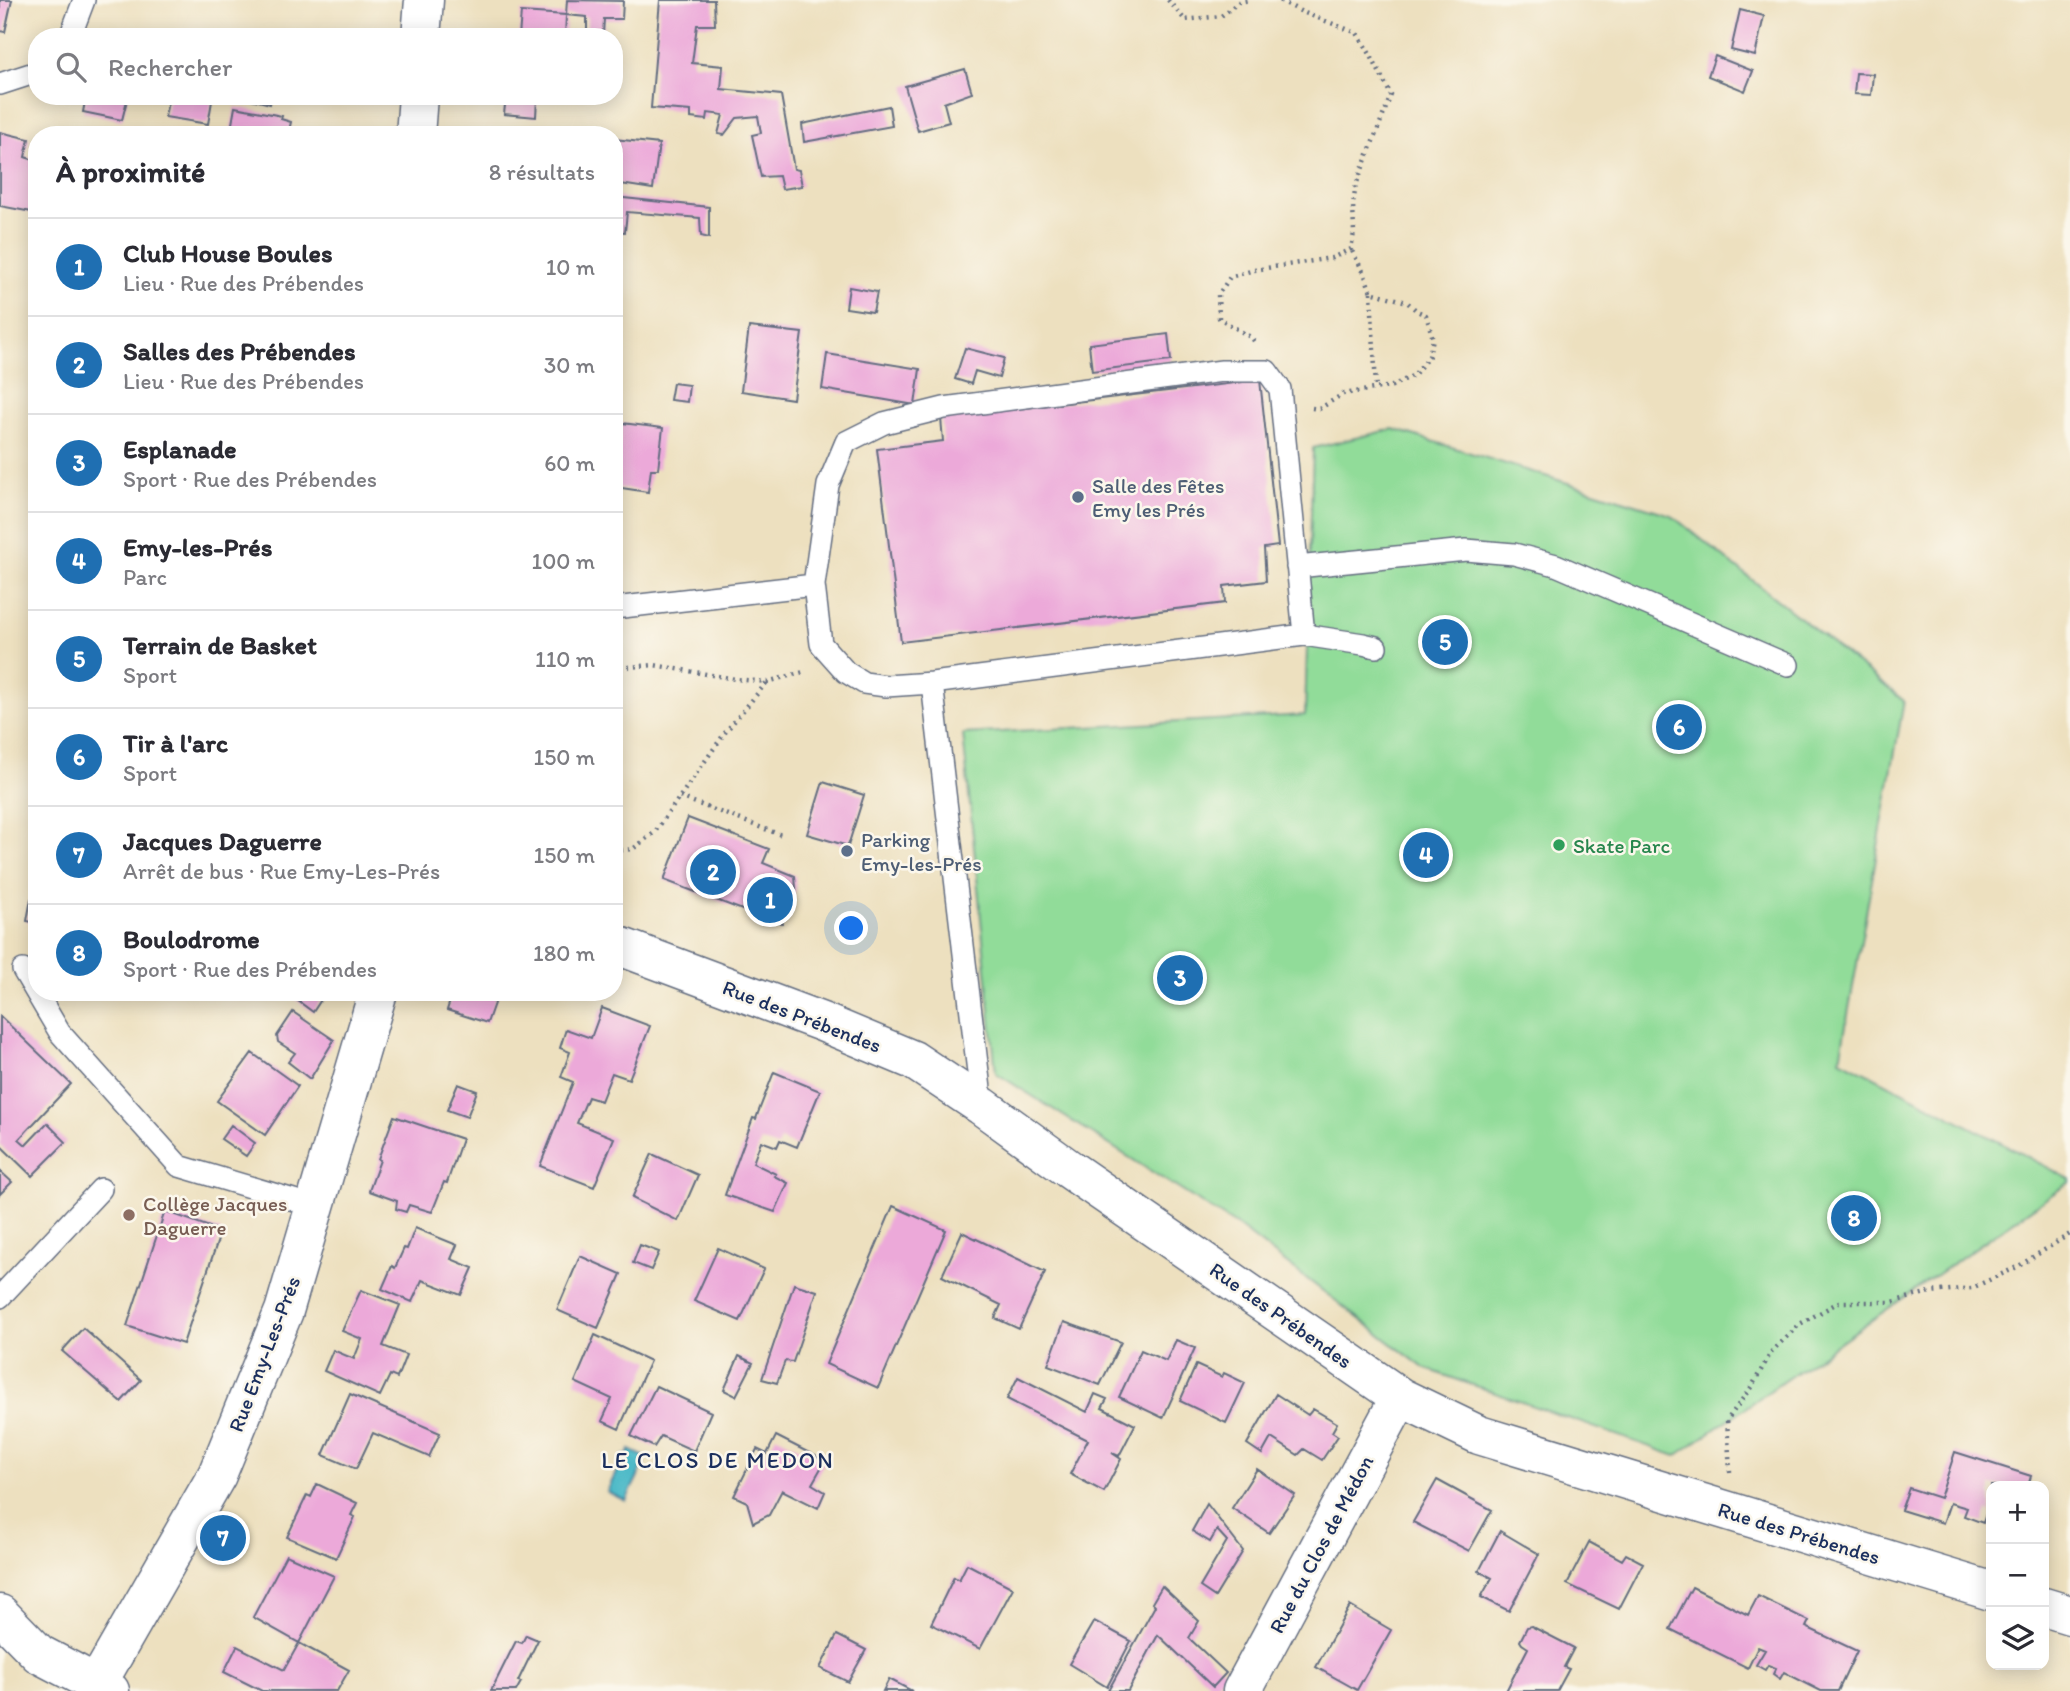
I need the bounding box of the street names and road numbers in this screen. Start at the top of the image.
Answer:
street label: Rue des Prébendes [719,974,885,1058]
street label: Rue des Prébendes [1205,1257,1357,1373]
street label: Rue Emy-Les-Prés [223,1273,305,1435]
street label: Rue du Clos de Médon [1263,1451,1379,1637]
street label: Rue des Prébendes [1715,1496,1883,1570]

